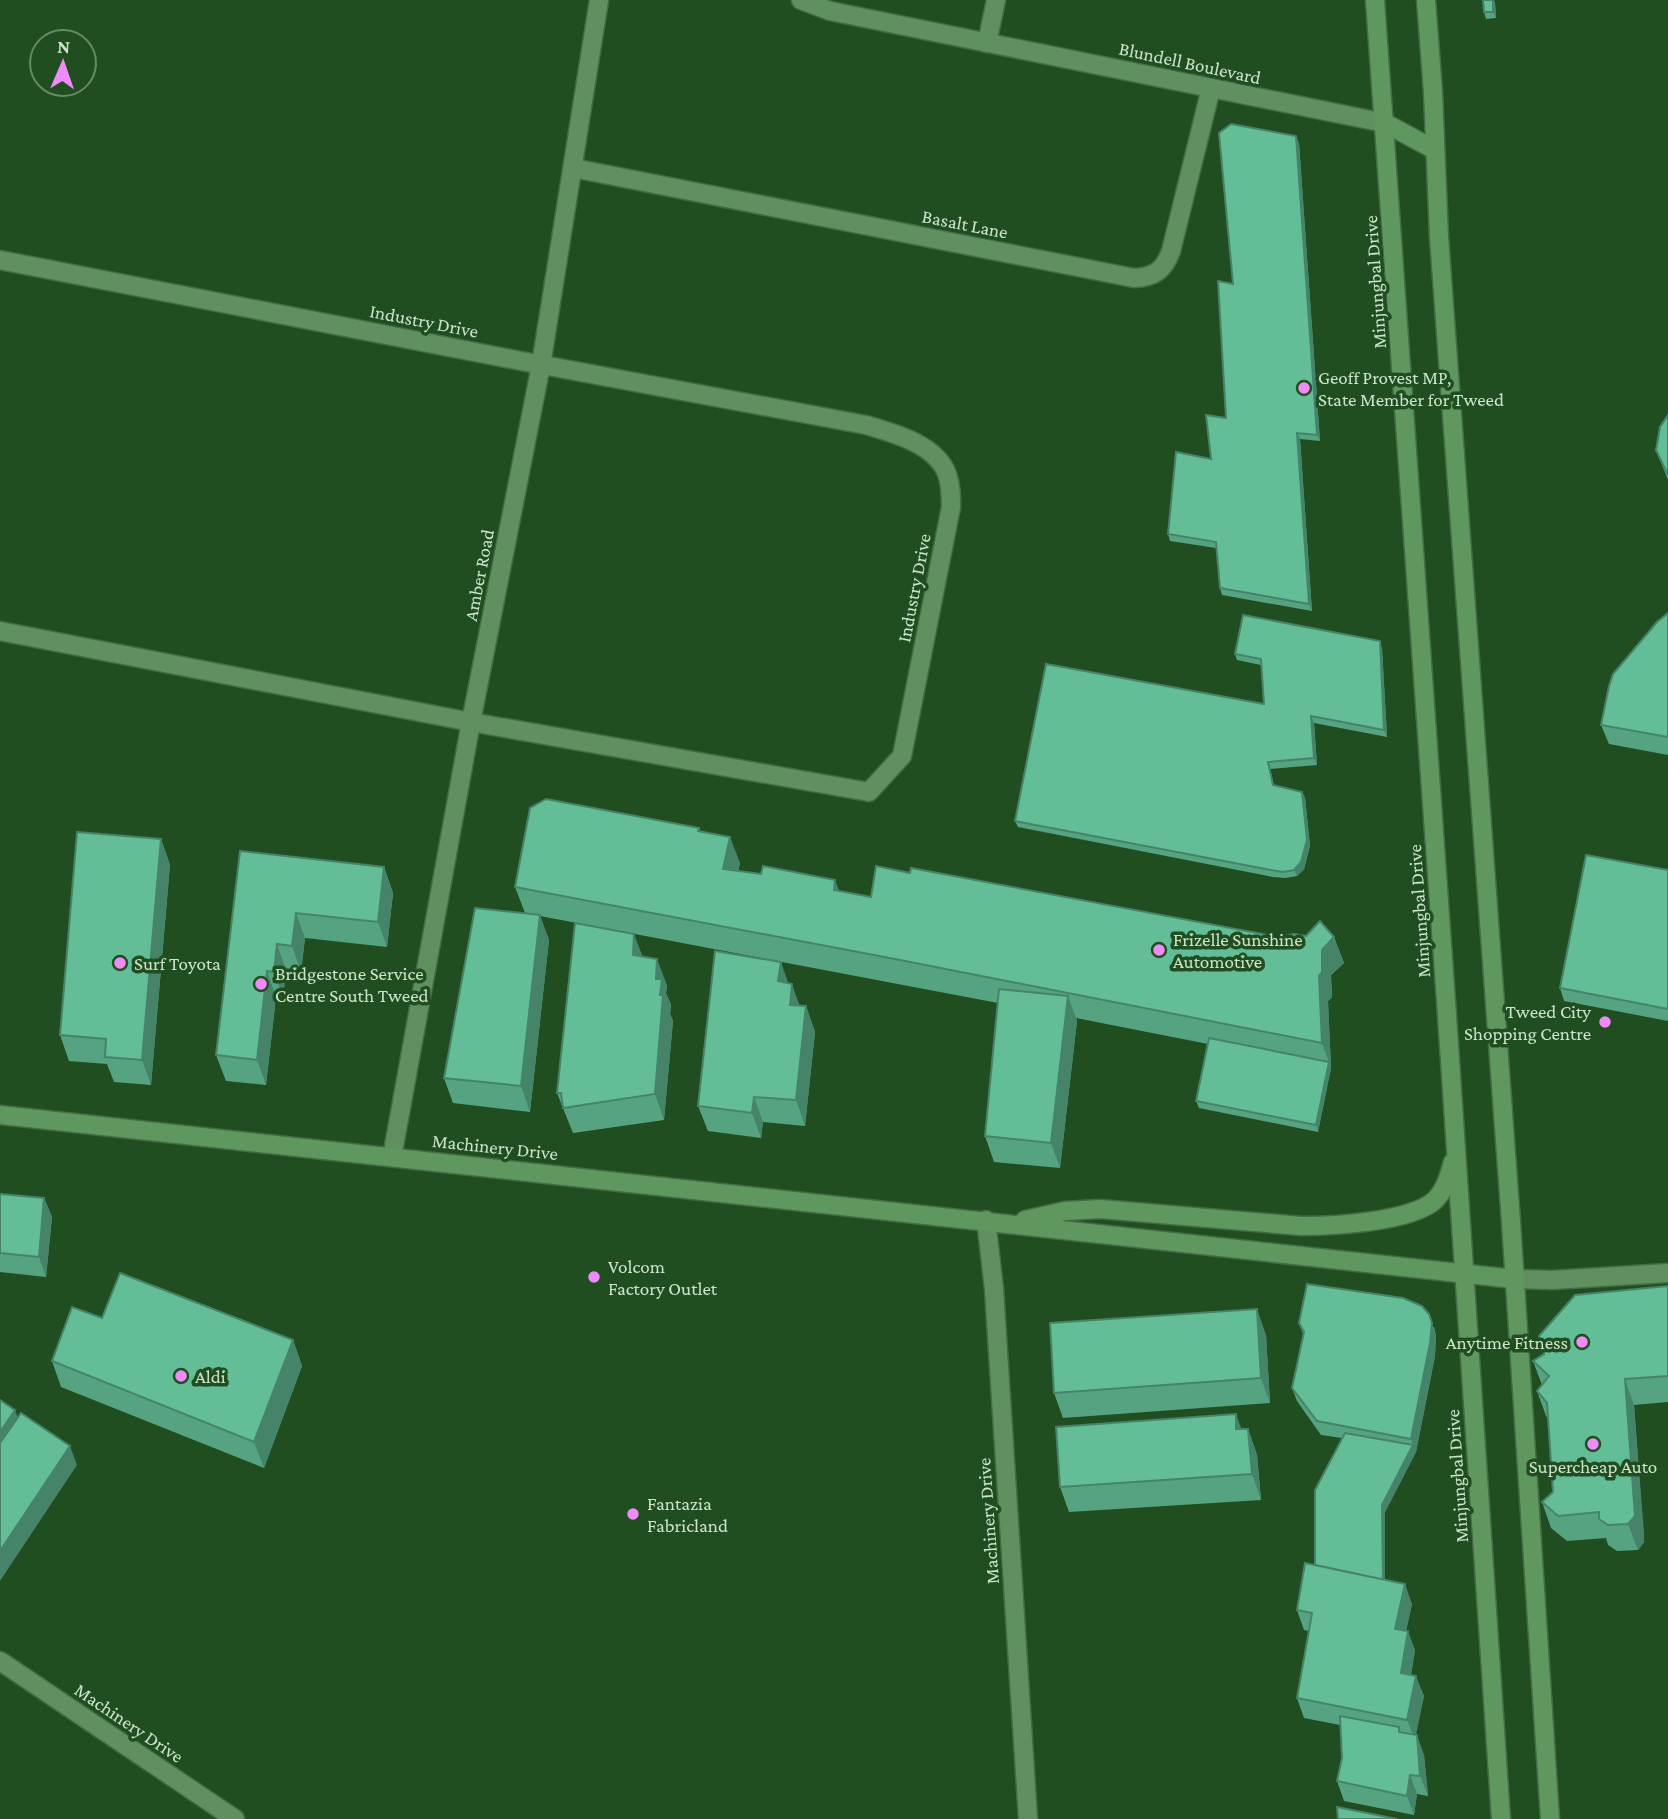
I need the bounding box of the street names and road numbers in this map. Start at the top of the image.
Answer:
street label: Blundell Boulevard [1117,38,1263,88]
street label: Basalt Lane [920,205,1010,243]
street label: Minjungbal Drive [1360,215,1391,349]
street label: Industry Drive [368,300,480,342]
street label: Amber Road [460,527,498,623]
street label: Industry Drive [893,532,935,644]
street label: Minjungbal Drive [1404,844,1435,978]
street label: Machinery Drive [431,1130,559,1164]
street label: Minjungbal Drive [1442,1409,1473,1543]
street label: Machinery Drive [973,1457,1003,1585]
street label: Machinery Drive [71,1679,187,1767]

